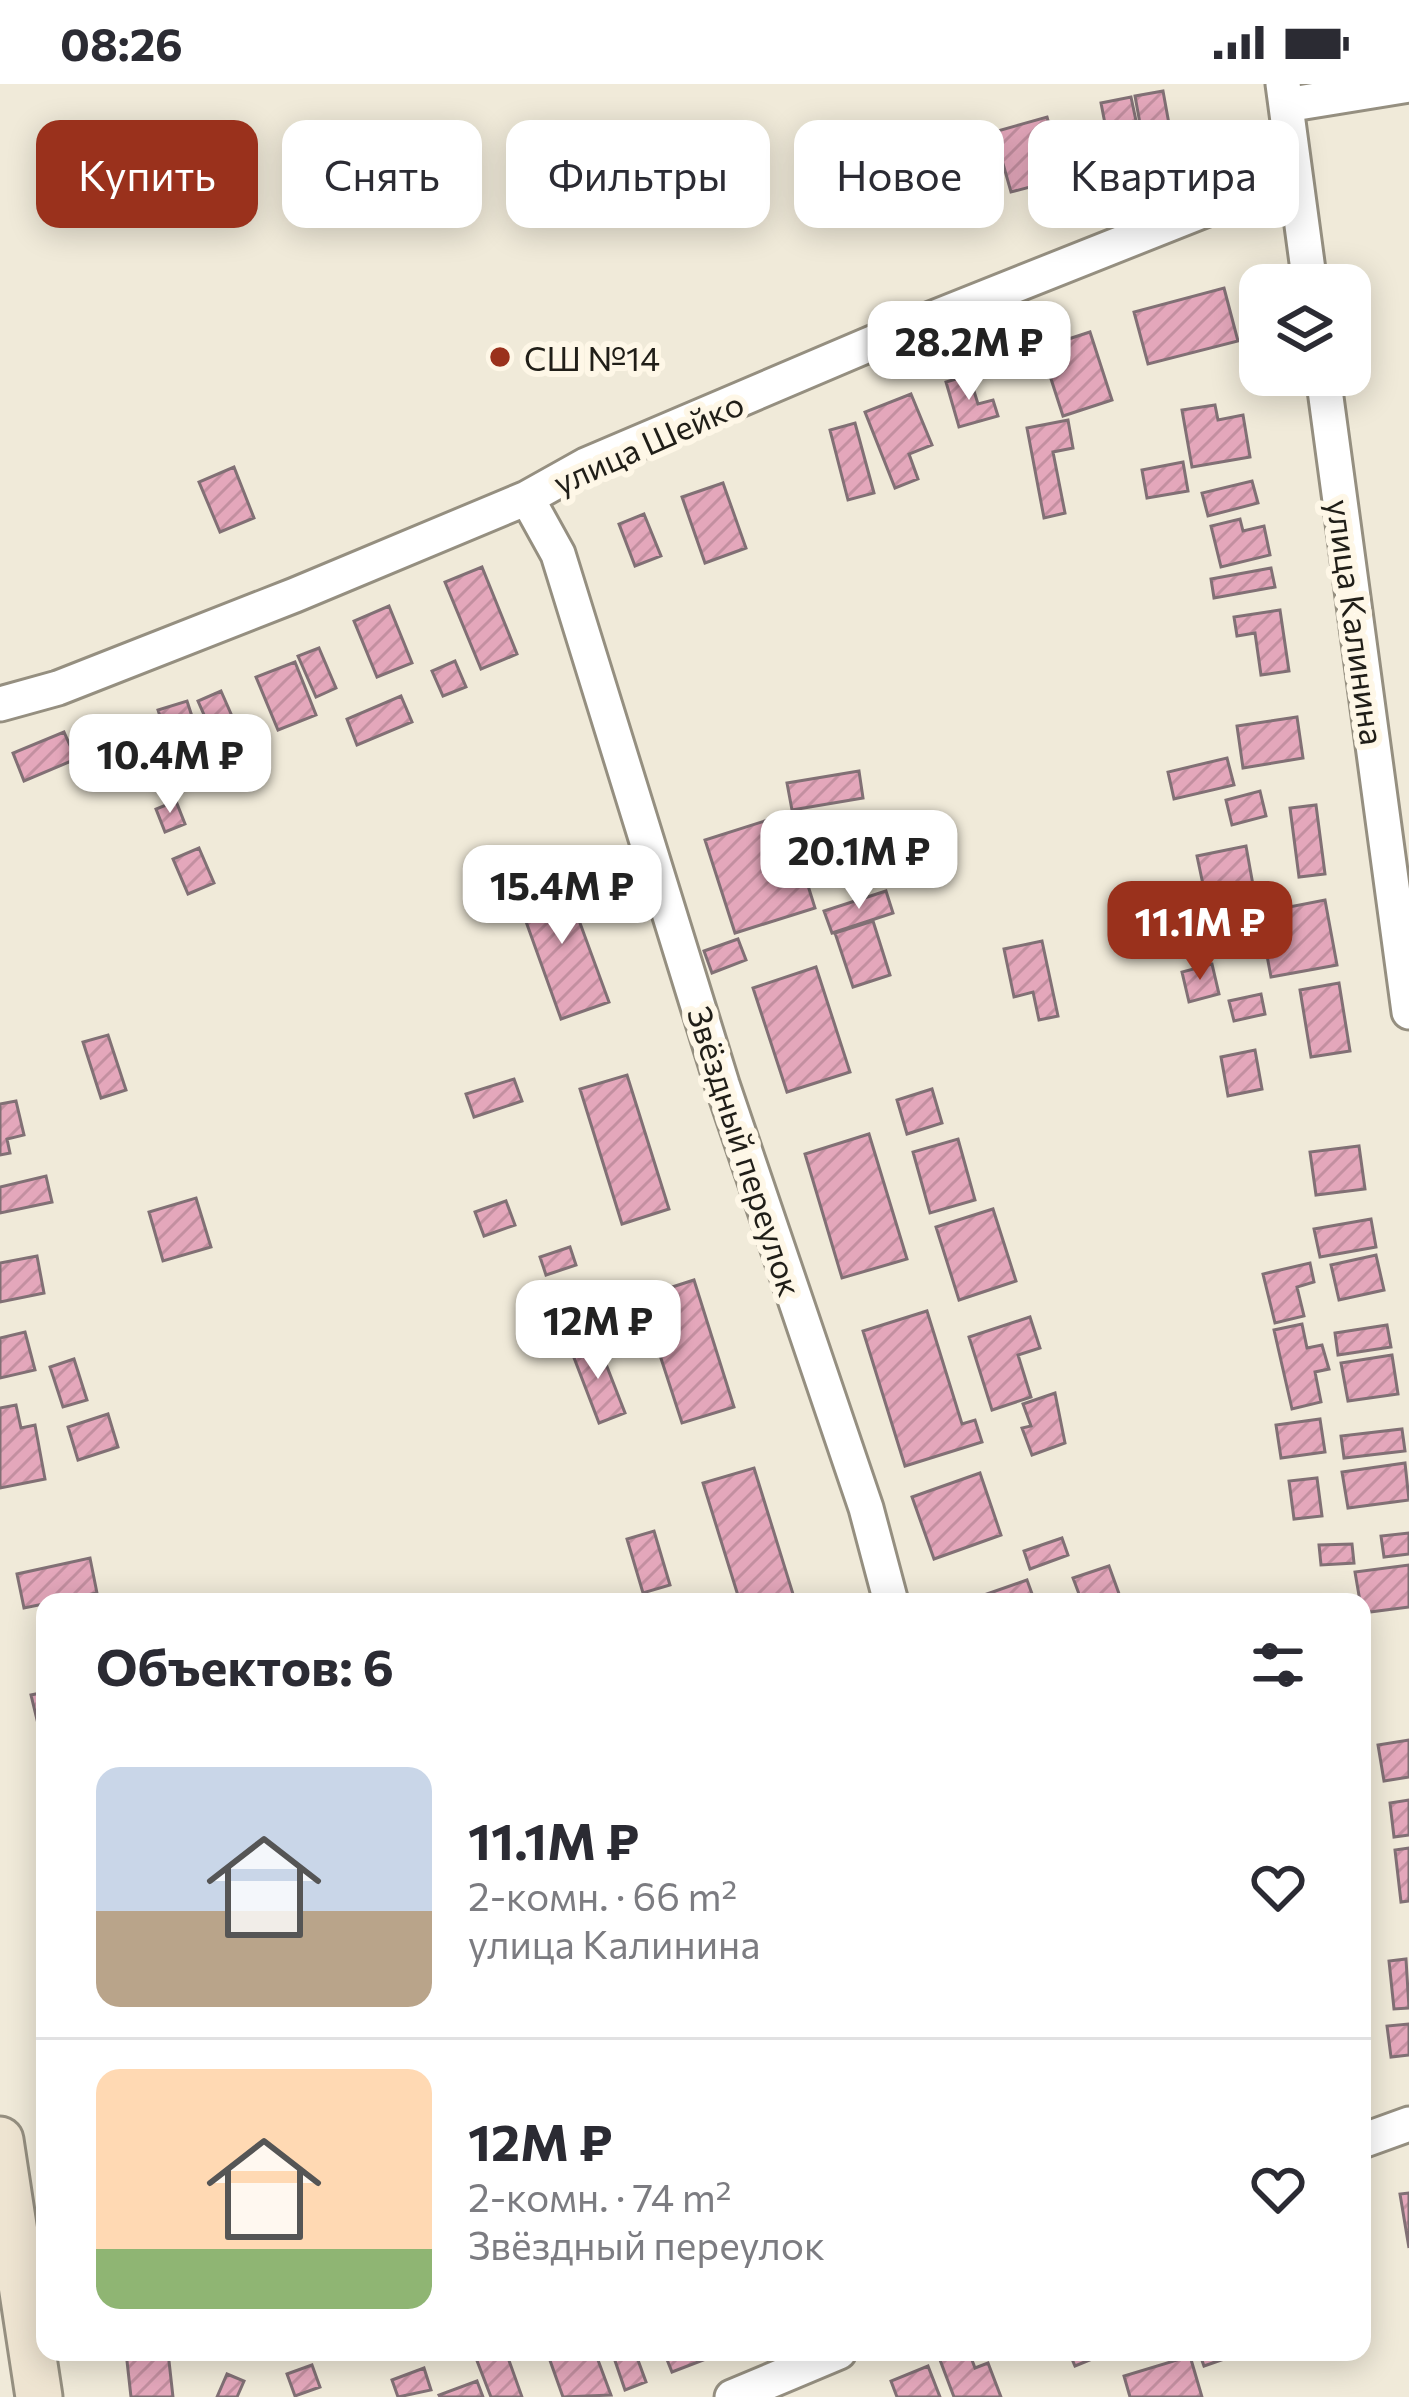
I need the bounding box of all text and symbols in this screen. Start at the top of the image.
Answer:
text: 08:26 [60,15,183,70]
chip: Купить [36,120,258,228]
chip: Снять [282,120,482,228]
chip: Фильтры [506,120,770,228]
chip: Новое [794,120,1004,228]
chip: Квартира [1028,120,1299,228]
map controls [1239,264,1371,396]
button: layers [1239,264,1371,396]
pin: 28.2M ₽ [858,301,1080,403]
text: 28.2M ₽ [895,316,1043,364]
place label: СШ №14 [524,337,660,378]
marker: СШ №14 [487,344,513,370]
street label: улица Шейко [546,382,750,502]
street label: улица Калинина [1319,497,1395,747]
pin: 10.4M ₽ [59,714,281,816]
text: 10.4M ₽ [96,729,244,777]
pin: 20.1M ₽ [748,810,970,912]
text: 20.1M ₽ [787,825,931,873]
pin: 15.4M ₽ [451,845,673,947]
text: 15.4M ₽ [490,860,634,908]
pin: 11.1M ₽ [1089,881,1311,983]
text: 11.1M ₽ [1134,896,1266,944]
street label: Звёздный переулок [680,1001,812,1301]
pin: 12M ₽ [514,1280,682,1382]
text: 12M ₽ [543,1295,653,1343]
icon: filters [1245,1632,1311,1698]
text: Объектов: 6 [96,1634,394,1697]
text: 11.1M ₽ [468,1808,639,1871]
icon: home [192,1815,336,1959]
icon: heart [1245,1854,1311,1920]
text: 2-комн. · 66 m² [468,1871,737,1919]
text: улица Калинина [468,1919,760,1967]
text: 12M ₽ [468,2109,613,2172]
icon: home [192,2117,336,2261]
icon: heart [1245,2156,1311,2222]
text: 2-комн. · 74 m² [468,2172,731,2220]
text: Звёздный переулок [468,2220,825,2268]

